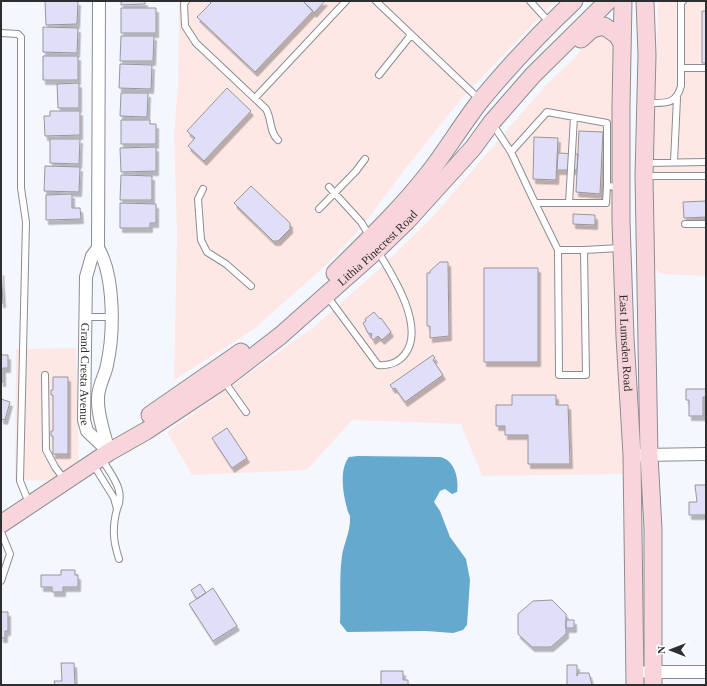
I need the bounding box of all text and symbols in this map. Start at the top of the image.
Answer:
street label: Lithia Pinecrest Road [335,207,420,289]
street label: East Lumsden Road [617,294,635,392]
street label: Grand Cresta Avenue [77,323,92,427]
north arrow [651,630,691,670]
text: N [655,646,667,654]

